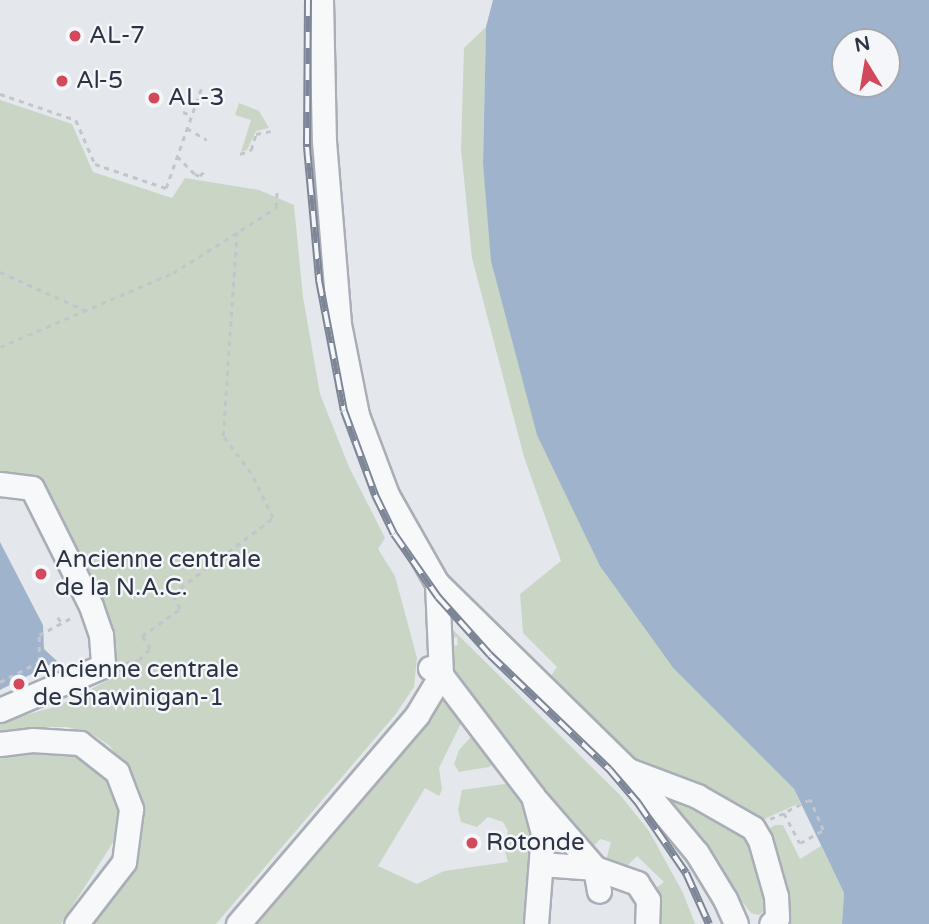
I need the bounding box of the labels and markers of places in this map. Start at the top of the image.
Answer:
place label: AL-7 [89,22,145,50]
marker: AL-7 [67,28,83,44]
place label: Al-5 [76,67,123,95]
marker: Al-5 [54,73,70,89]
place label: AL-3 [168,84,225,112]
marker: AL-3 [146,90,162,106]
place label: Ancienne centrale de la N.A.C. [55,546,261,602]
marker: Ancienne centrale de la N.A.C. [33,566,49,582]
place label: Ancienne centrale de Shawinigan-1 [33,656,239,712]
marker: Ancienne centrale de Shawinigan-1 [11,676,27,692]
place label: Rotonde [486,829,585,857]
marker: Rotonde [464,835,480,851]

